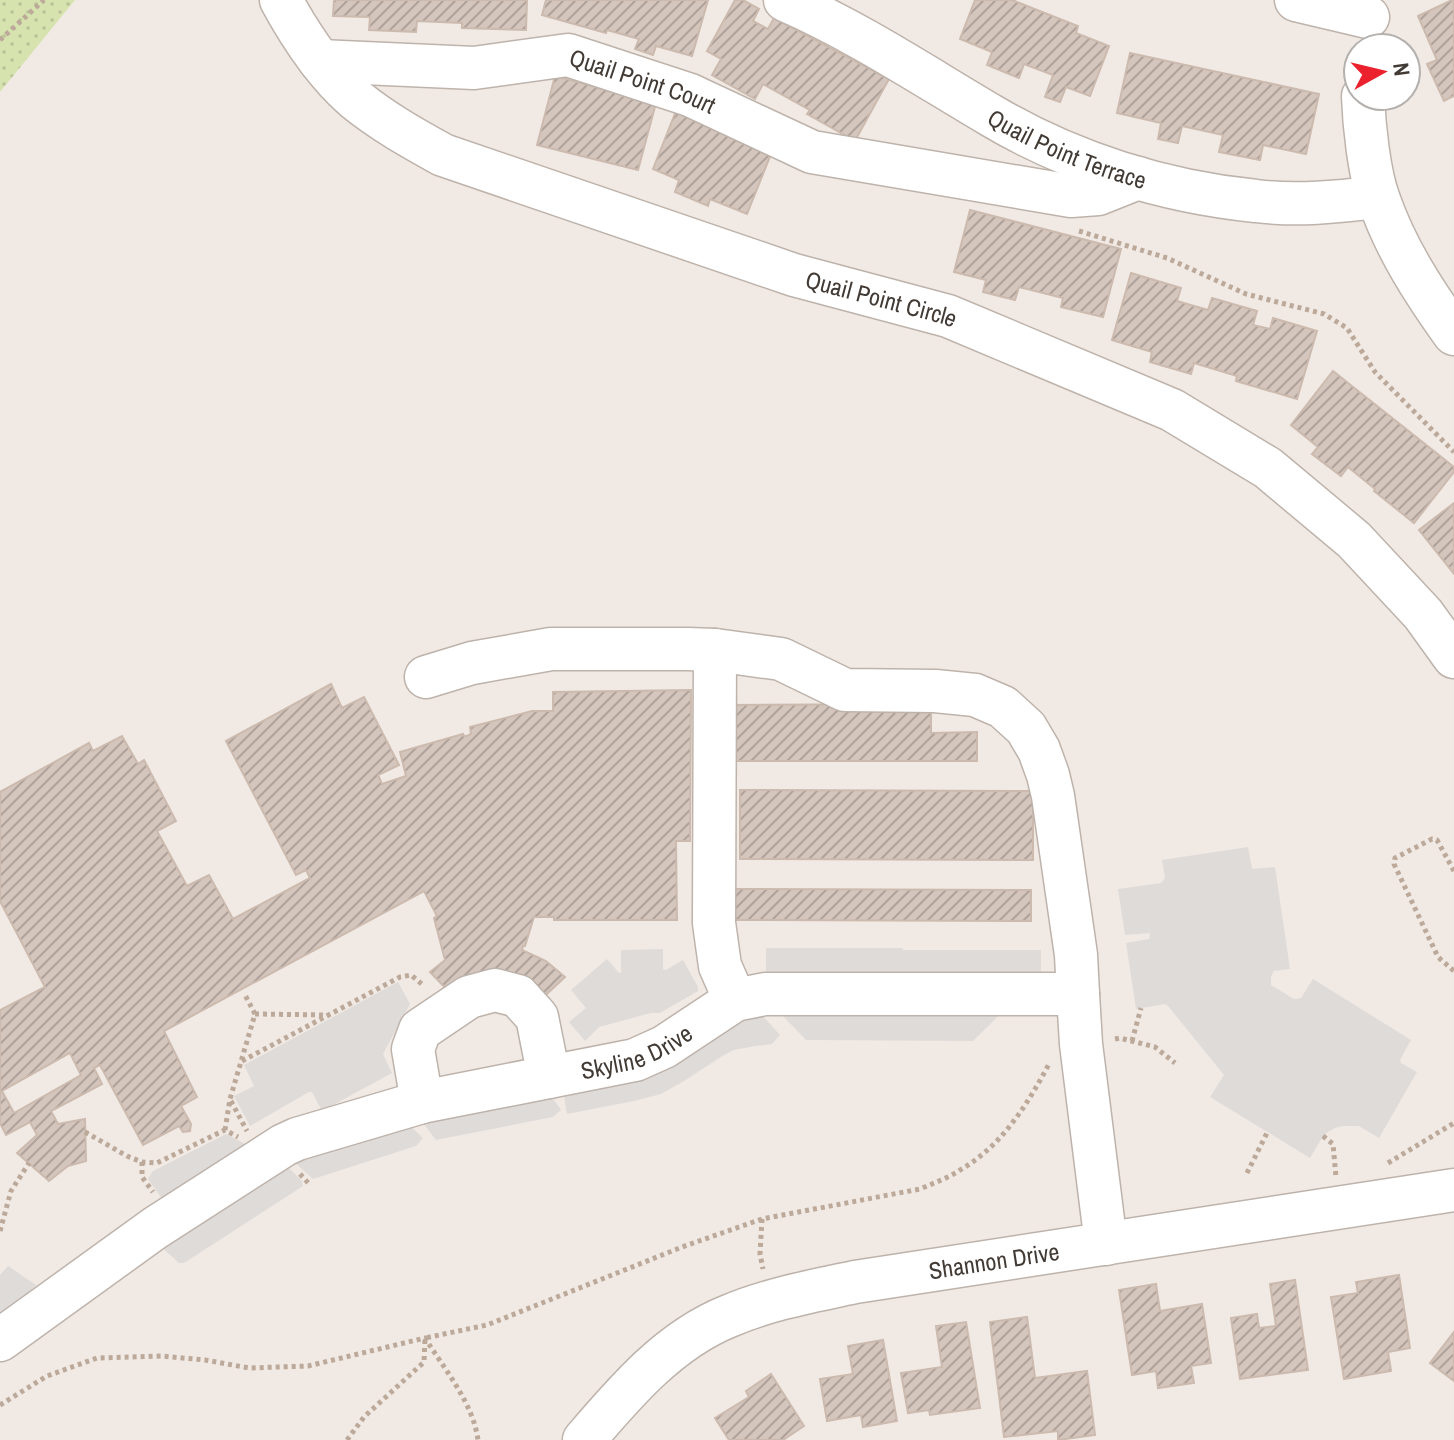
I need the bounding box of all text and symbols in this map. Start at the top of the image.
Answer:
north arrow [1342,32,1422,112]
street label: Quail Point Court [566,41,721,121]
text: N [1386,61,1418,78]
street label: Quail Point Terrace [982,101,1150,196]
street label: Quail Point Circle [802,263,962,334]
street label: Skyline Drive [578,1017,698,1086]
street label: Shannon Drive [927,1235,1061,1286]

